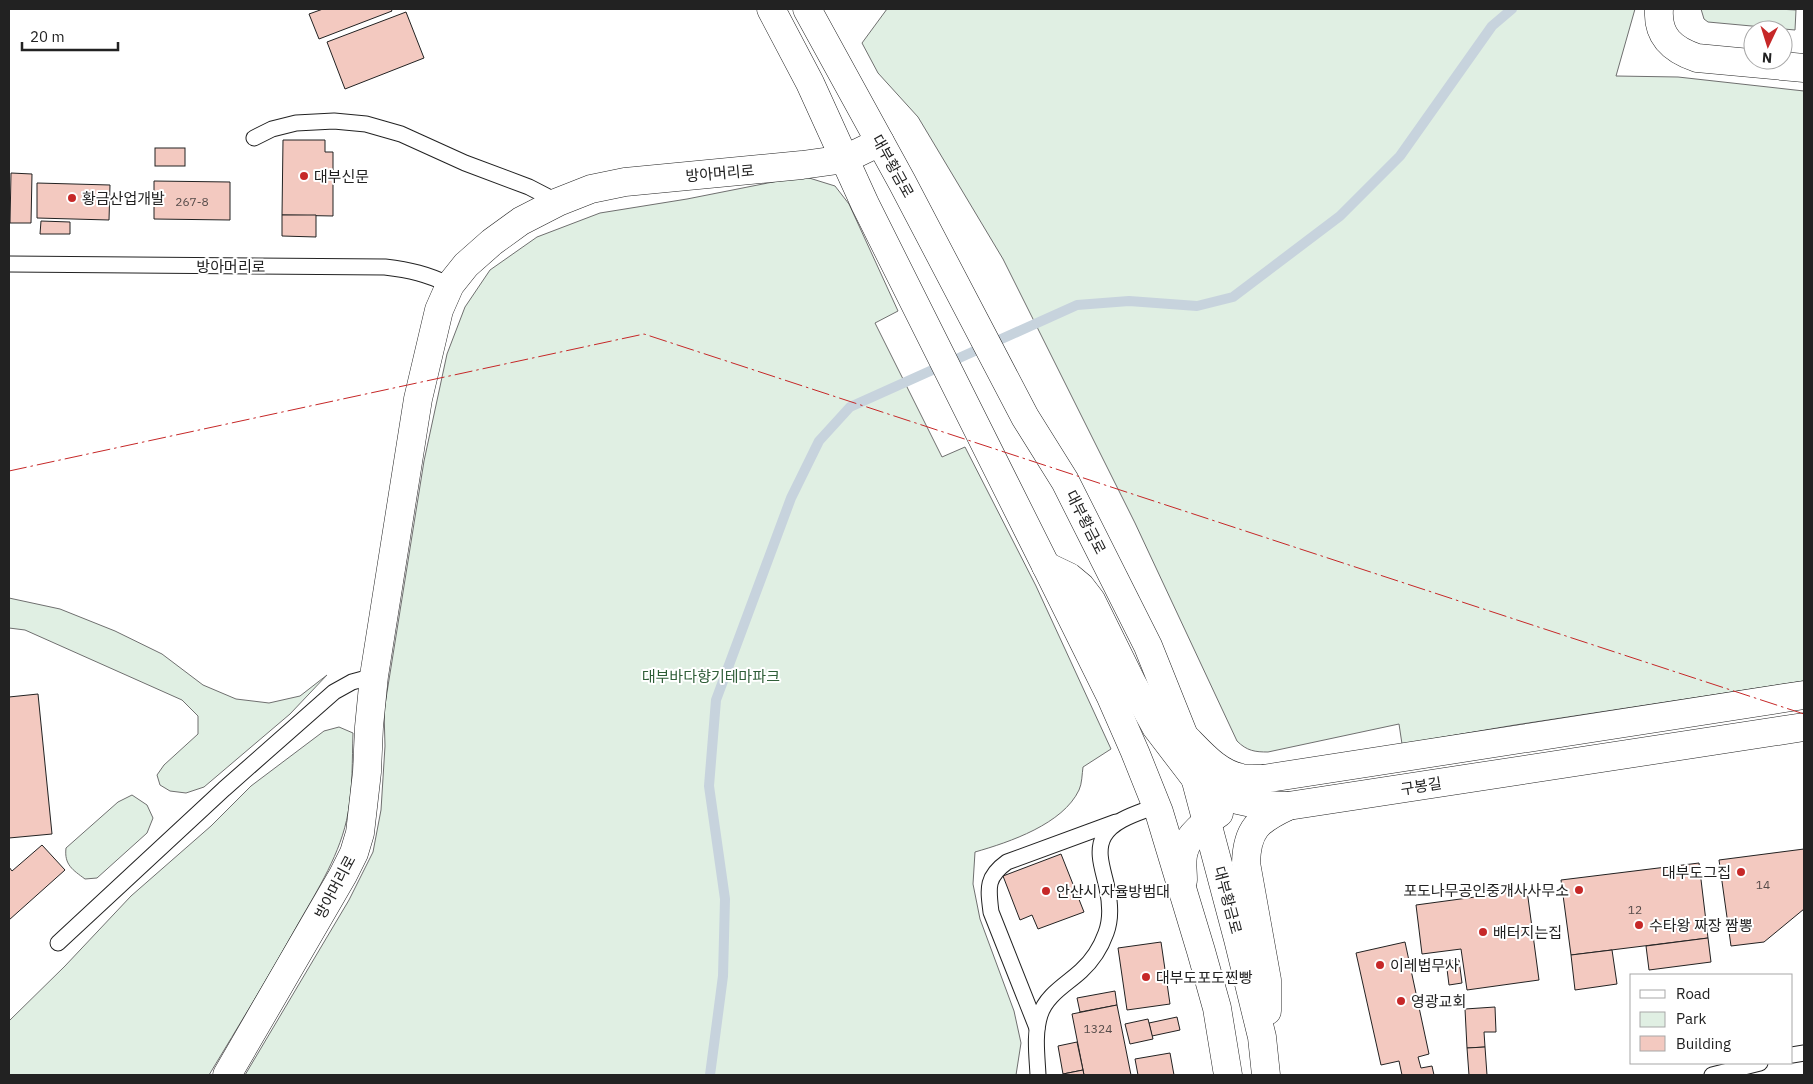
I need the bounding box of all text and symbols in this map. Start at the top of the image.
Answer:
scale bar [22,20,119,52]
north arrow [1743,20,1793,70]
text: 20 m [30,27,65,46]
text: N [1761,49,1773,67]
street label: 대부황금로 [868,131,918,201]
street label: 방아머리로 [685,161,755,185]
place label: 대부신문 [314,167,369,186]
marker: 대부신문 [298,170,310,182]
place label: 황금산업개발 [82,189,165,208]
marker: 황금산업개발 [66,192,78,204]
house number: 267-8 [175,194,209,209]
street label: 방아머리로 [196,257,266,276]
street label: 대부황금로 [1062,487,1110,557]
park label: 대부바다향기테마파크 [642,667,780,686]
street label: 구봉길 [1399,773,1443,799]
street label: 방아머리로 [310,852,360,922]
place label: 대부도그집 [1662,863,1731,882]
street label: 대부황금로 [1210,864,1246,936]
marker: 대부도그집 [1735,866,1747,878]
house number: 14 [1756,877,1770,892]
place label: 포도나무공인중개사사무소 [1403,881,1569,900]
place label: 안산시 자율방범대 [1056,882,1170,901]
marker: 포도나무공인중개사사무소 [1573,884,1585,896]
marker: 안산시 자율방범대 [1040,885,1052,897]
house number: 12 [1628,902,1642,917]
place label: 수타왕 짜장 짬뽕 [1649,916,1753,935]
marker: 수타왕 짜장 짬뽕 [1633,919,1645,931]
place label: 배터지는집 [1493,923,1562,942]
marker: 배터지는집 [1477,926,1489,938]
place label: 이레법무사 [1390,956,1459,975]
marker: 이레법무사 [1374,959,1386,971]
place label: 대부도포도찐빵 [1156,968,1253,987]
marker: 대부도포도찐빵 [1140,971,1152,983]
legend [1630,974,1793,1064]
text: Road [1676,984,1711,1003]
place label: 영광교회 [1411,992,1466,1011]
marker: 영광교회 [1395,995,1407,1007]
text: Park [1676,1009,1706,1028]
house number: 1324 [1084,1021,1112,1036]
text: Building [1676,1034,1731,1053]

